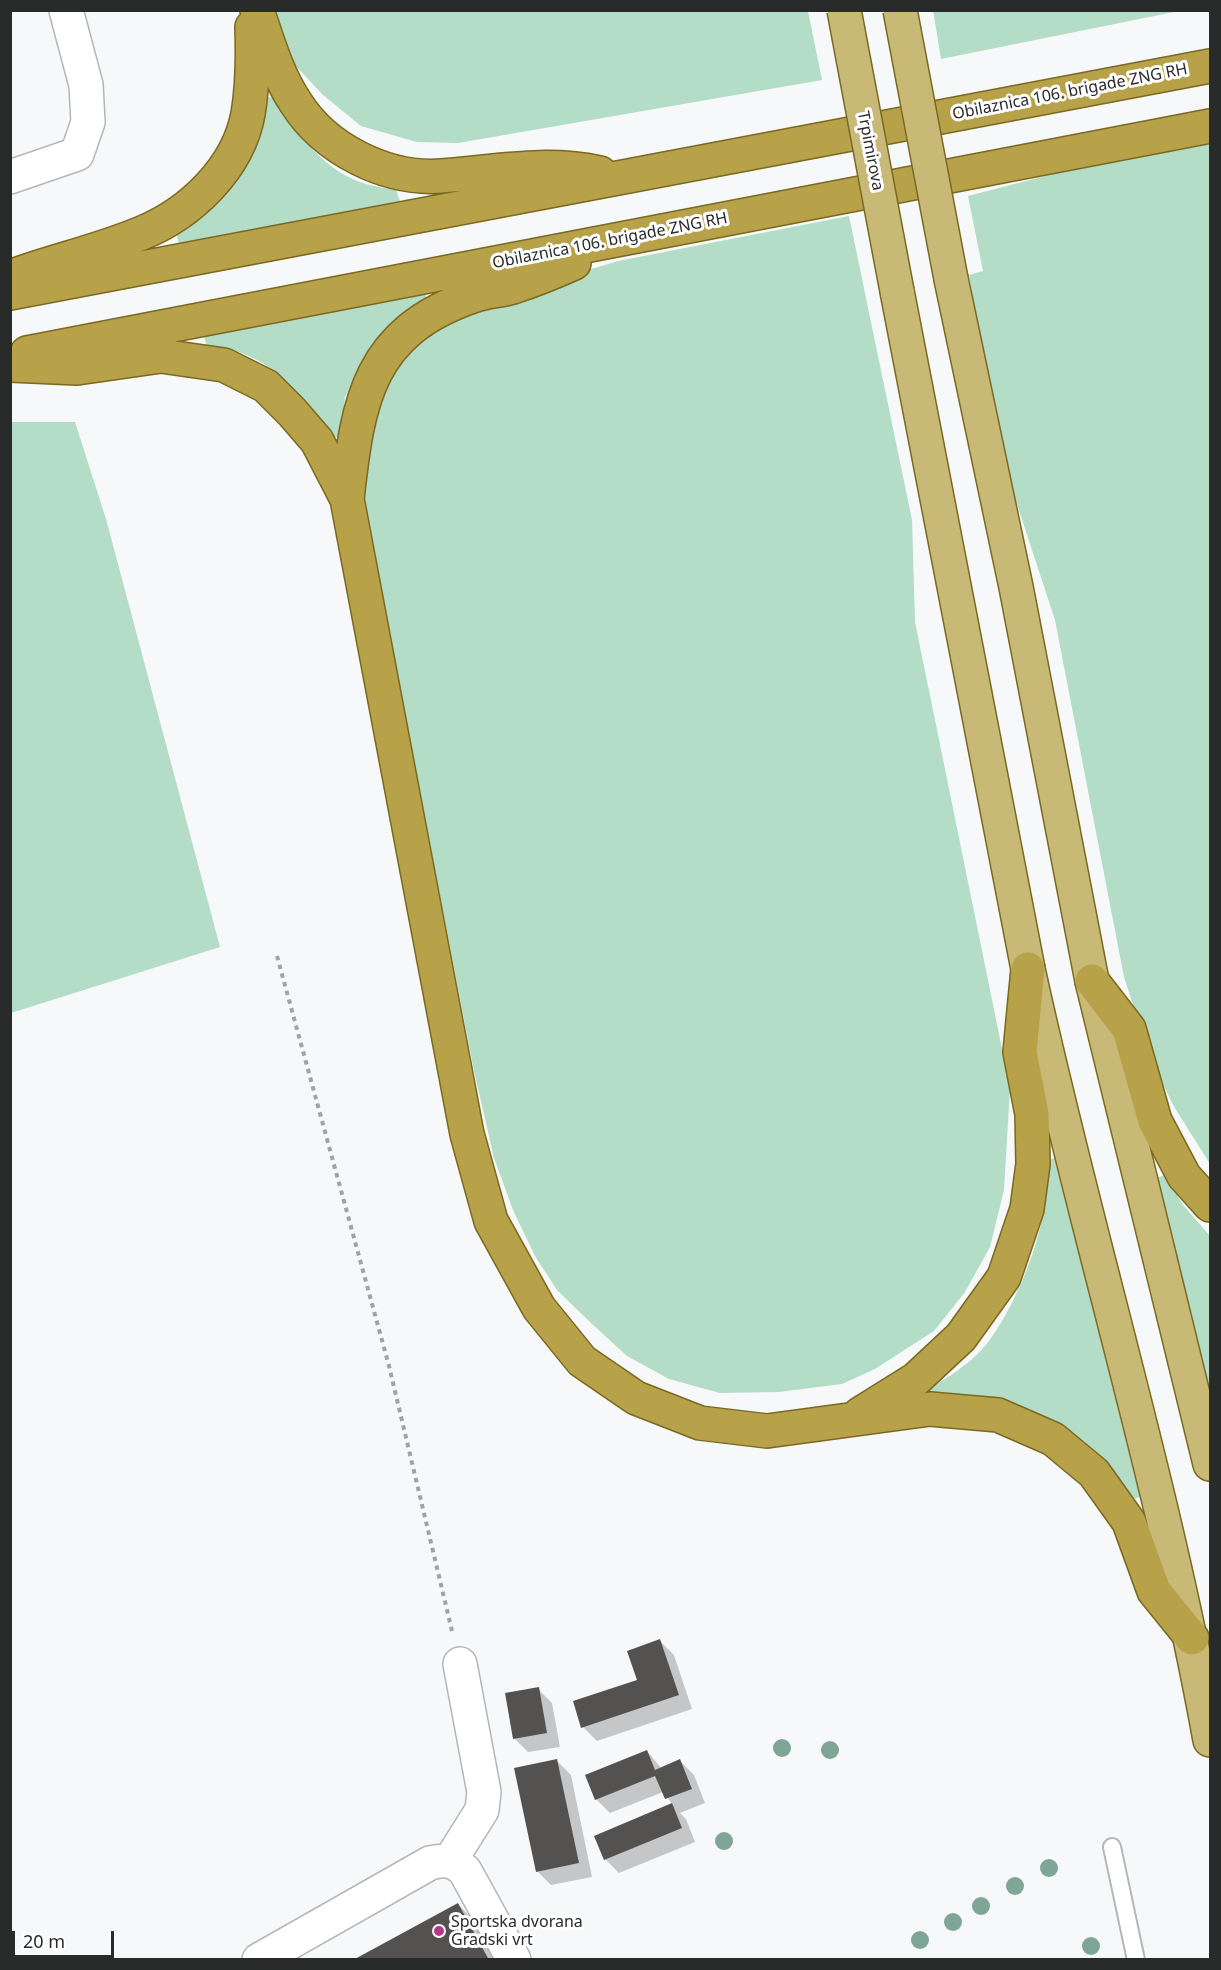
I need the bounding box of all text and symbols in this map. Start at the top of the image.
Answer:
street label: Obilaznica 106. brigade ZNG RH [951,60,1189,124]
street label: Trpimirova [853,110,887,192]
street label: Obilaznica 106. brigade ZNG RH [491,209,729,273]
place label: Sportska dvorana Gradski vrt [451,1912,583,1950]
scale bar [15,1919,117,1957]
marker: Sportska dvorana Gradski vrt [432,1924,446,1938]
text: 20 m [23,1929,65,1953]

